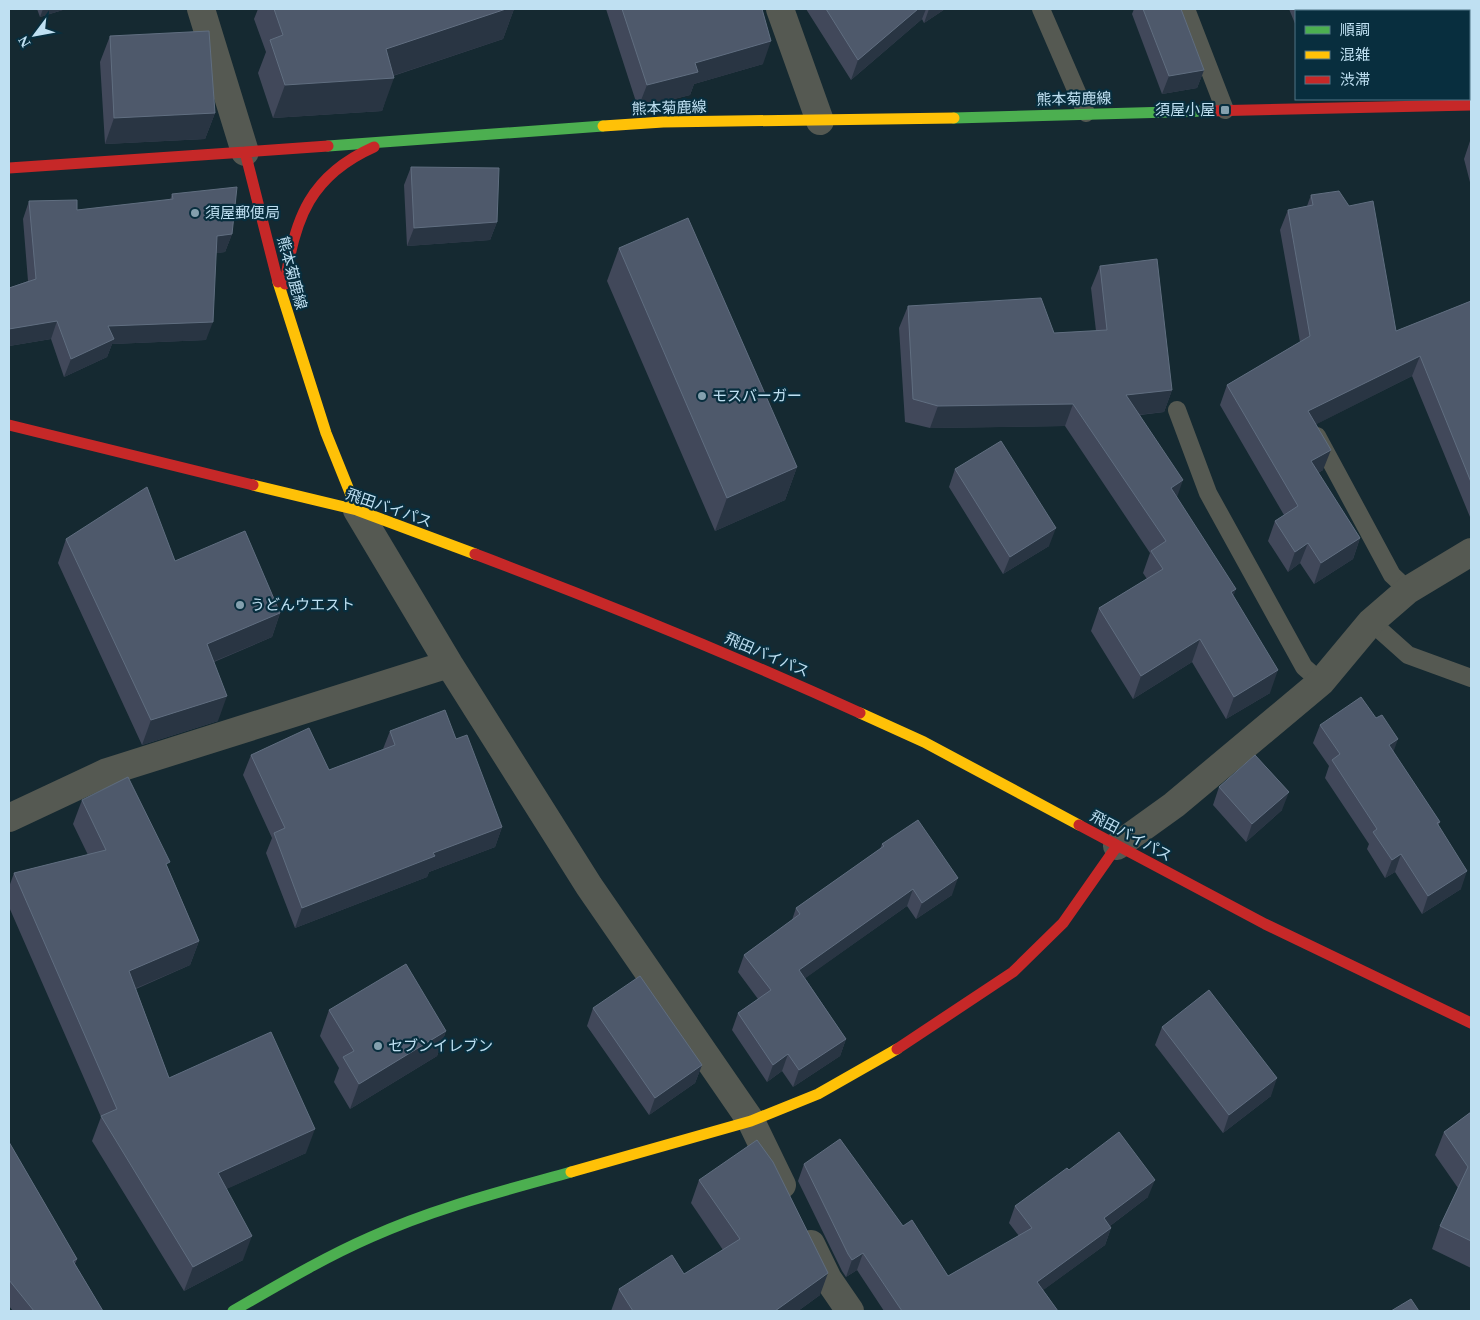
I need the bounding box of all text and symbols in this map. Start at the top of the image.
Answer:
north arrow [10,10,60,60]
legend [1295,10,1470,100]
text: 順調 [1340,22,1370,38]
text: N [15,33,33,50]
text: 混雑 [1340,47,1370,63]
text: 渋滞 [1340,72,1370,88]
street label: 熊本菊鹿線 [1036,90,1112,108]
street label: 熊本菊鹿線 [631,99,707,117]
place label: 須屋小屋 [1155,102,1215,118]
marker: 須屋小屋 [1219,104,1231,116]
place label: 須屋郵便局 [205,205,280,221]
marker: 須屋郵便局 [189,207,201,219]
street label: 熊本菊鹿線 [275,235,309,311]
place label: モスバーガー [712,388,802,404]
marker: モスバーガー [696,390,708,402]
street label: 飛田バイパス [344,486,434,530]
place label: うどんウエスト [250,597,355,613]
marker: うどんウエスト [234,599,246,611]
street label: 飛田バイパス [723,630,811,680]
street label: 飛田バイパス [1088,808,1174,864]
place label: セブンイレブン [388,1038,493,1054]
marker: セブンイレブン [372,1040,384,1052]

